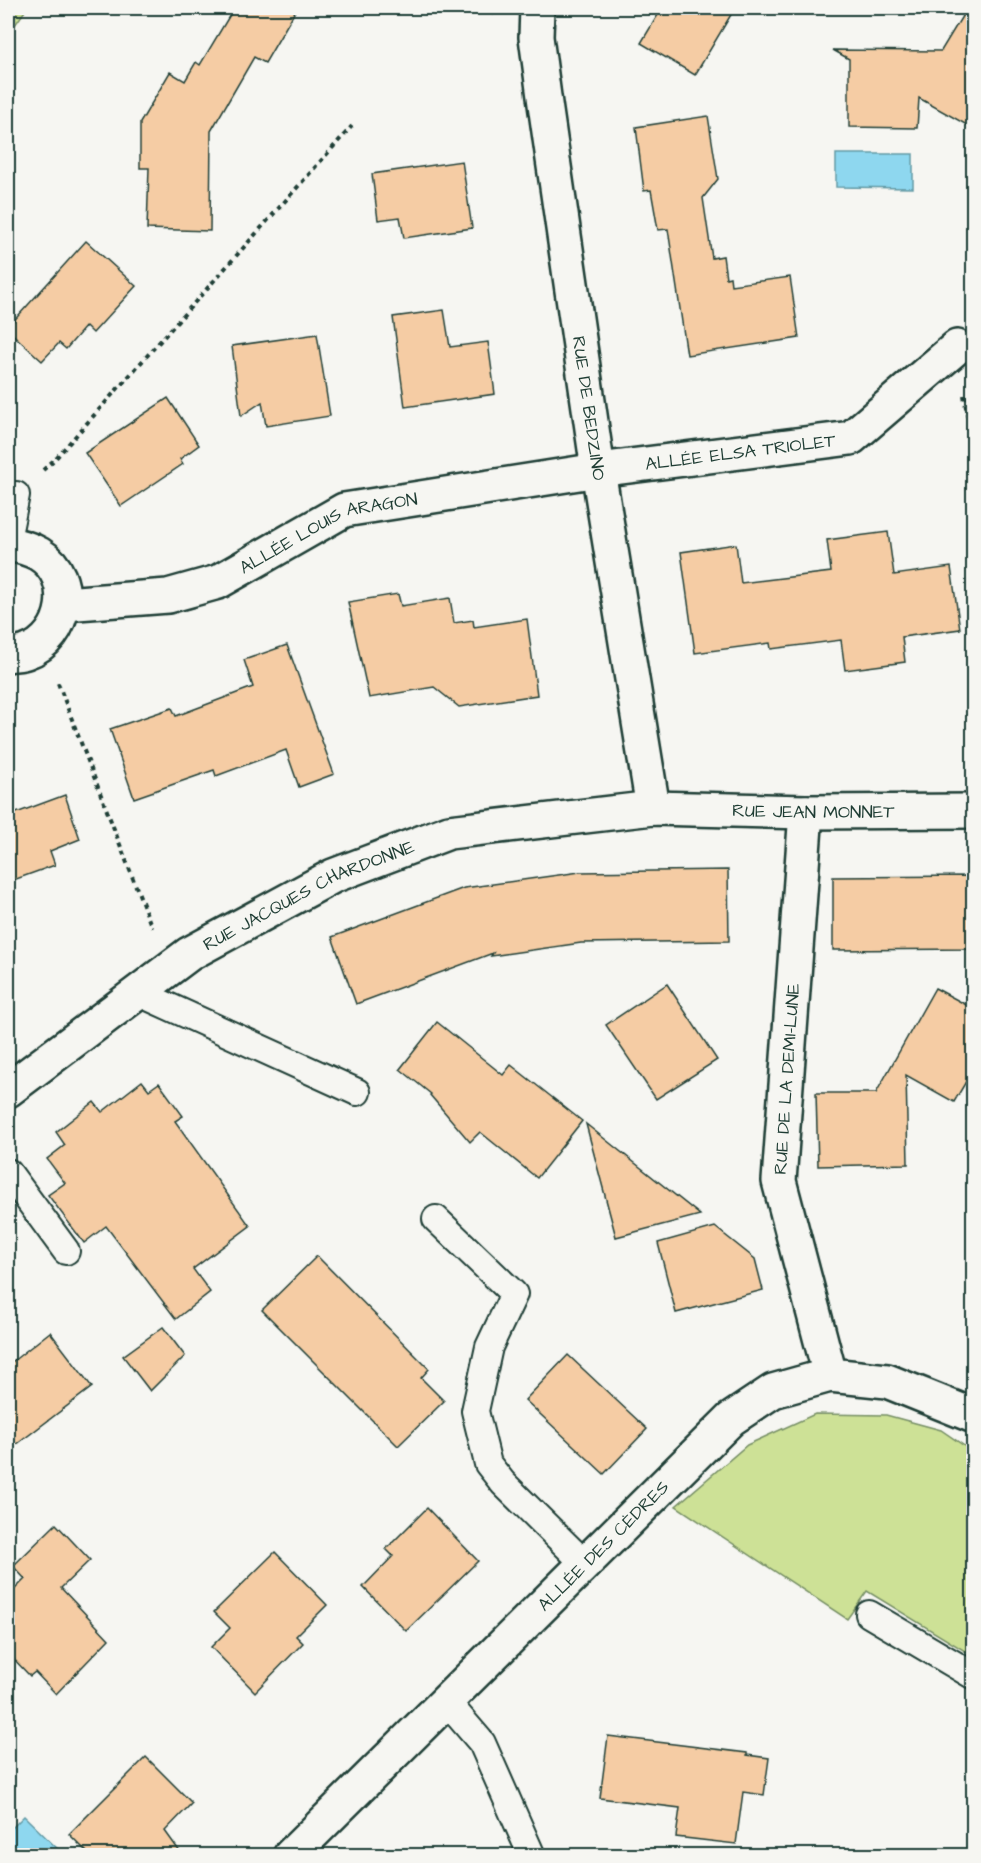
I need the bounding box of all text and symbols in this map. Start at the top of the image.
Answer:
street label: RUE DE BEDZINO [566,334,612,482]
street label: ALLÉE ELSA TRIOLET [644,427,838,476]
street label: ALLÉE LOUIS ARAGON [235,486,419,580]
street label: RUE JEAN MONNET [732,798,895,825]
street label: RUE JACQUES CHARDONNE [198,834,418,957]
street label: RUE DE LA DEMI-LUNE [768,982,806,1175]
street label: ALLÉE DES CÈDRES [532,1475,675,1617]

